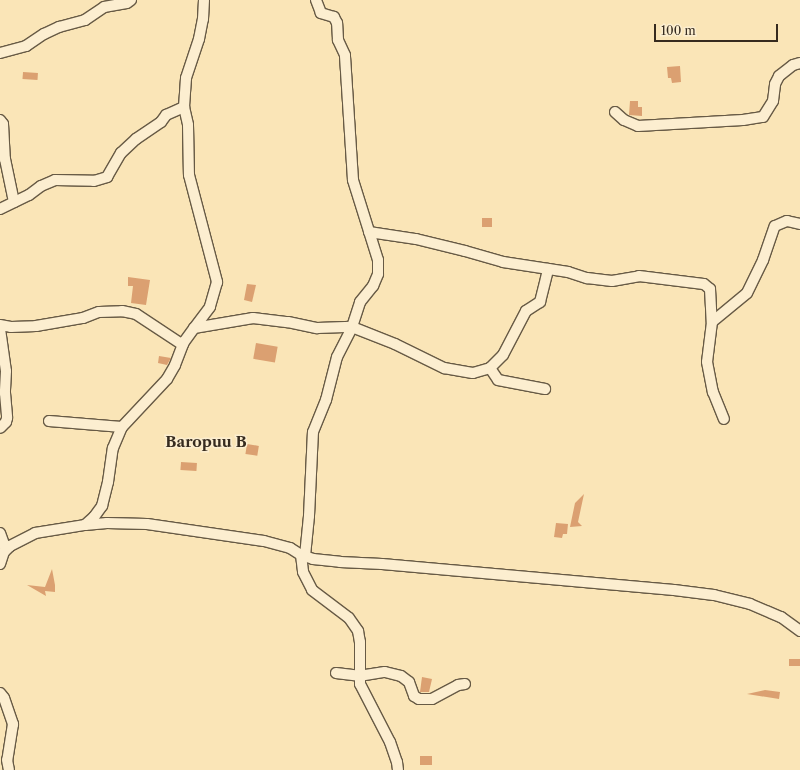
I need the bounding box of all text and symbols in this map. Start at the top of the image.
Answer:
scale bar [656,16,780,42]
text: 100 m [661,23,696,38]
district label: Baropuu B [165,433,247,451]

